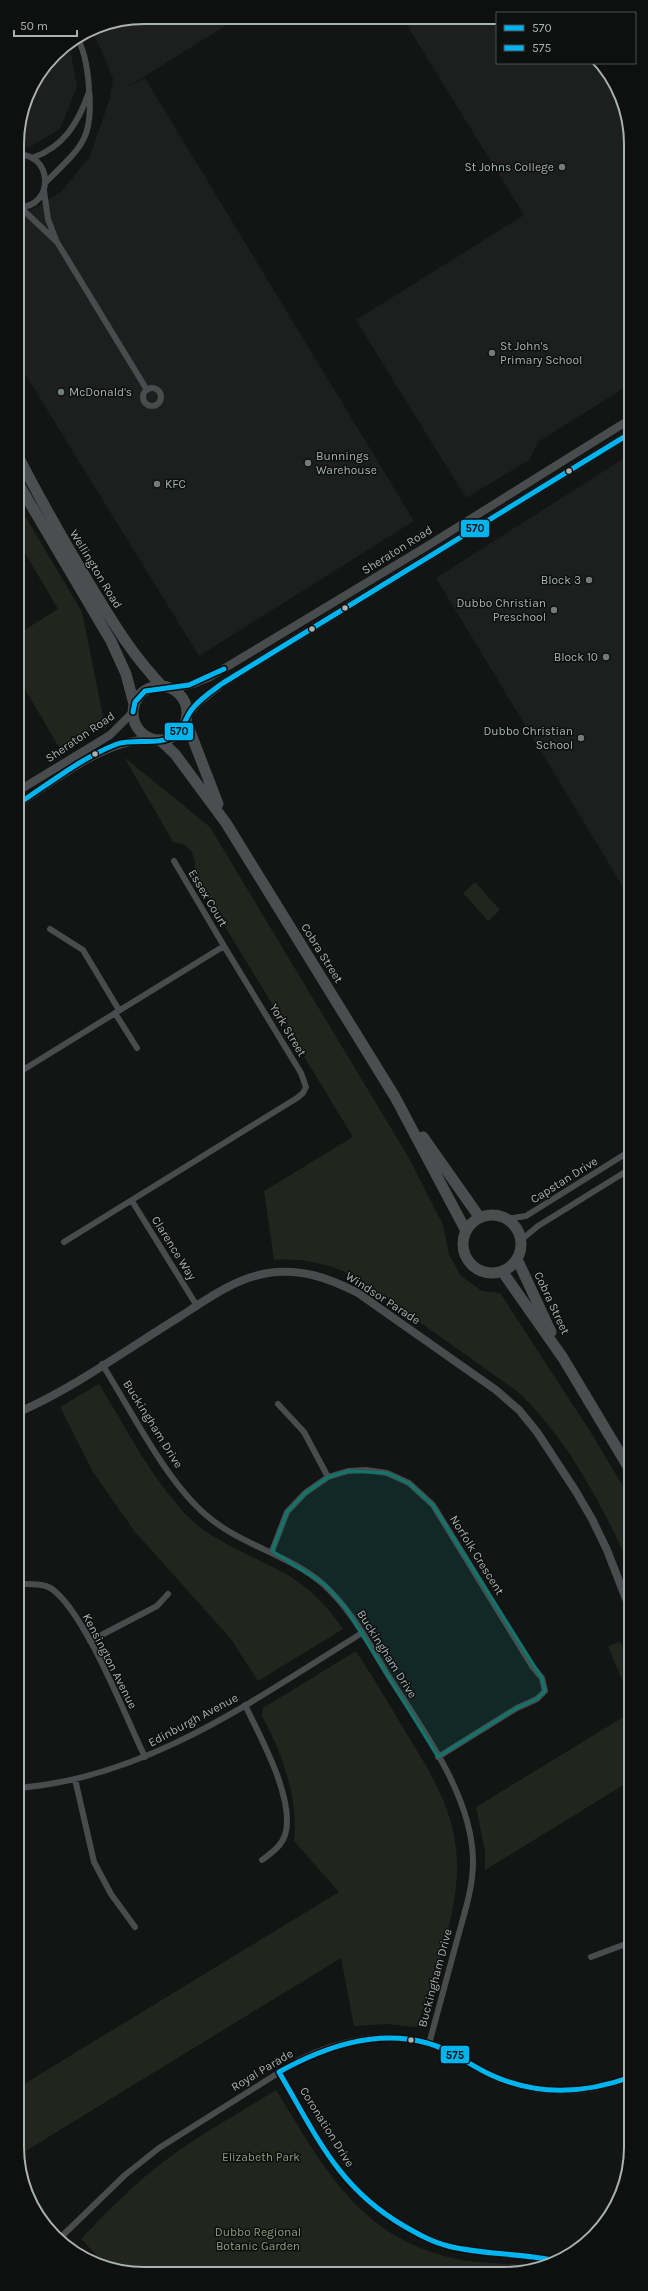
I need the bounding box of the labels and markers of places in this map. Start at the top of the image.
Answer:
place label: St Johns College [465,160,554,174]
marker: St Johns College [557,162,567,172]
place label: St John's Primary School [500,339,582,367]
marker: St John's Primary School [487,348,497,358]
place label: McDonald's [69,385,132,399]
marker: McDonald's [56,387,66,397]
place label: Bunnings Warehouse [316,449,377,477]
marker: Bunnings Warehouse [303,458,313,468]
unlabelled marker [564,466,574,476]
place label: KFC [165,477,186,491]
marker: KFC [152,479,162,489]
place label: Block 3 [541,573,581,587]
marker: Block 3 [584,575,594,585]
place label: Dubbo Christian Preschool [456,596,546,624]
unlabelled marker [340,603,350,613]
marker: Dubbo Christian Preschool [549,605,559,615]
unlabelled marker [307,624,317,634]
place label: Block 10 [554,650,598,664]
marker: Block 10 [601,652,611,662]
place label: Dubbo Christian School [483,724,573,752]
marker: Dubbo Christian School [576,733,586,743]
unlabelled marker [90,749,100,759]
unlabelled marker [406,2035,416,2045]

